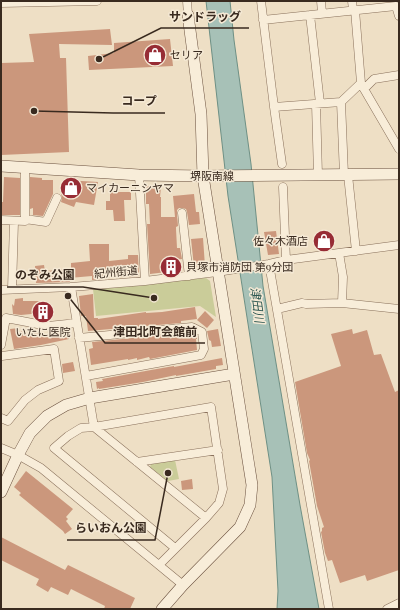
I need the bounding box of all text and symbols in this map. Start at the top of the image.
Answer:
callout: サンドラッグ [161,4,249,28]
text: サンドラッグ [169,8,241,24]
shop icon: セリア [142,42,168,68]
place label: セリア [170,47,203,62]
callout: コープ [113,89,165,113]
text: コープ [121,92,157,108]
street label: 堺阪南線 [190,168,234,183]
shop icon: マイカーニシヤマ [58,175,84,201]
place label: マイカーニシヤマ [86,180,174,195]
shop icon: 佐々木酒店 [311,228,337,254]
place label: 佐々木酒店 [253,233,308,248]
building icon: 貝塚市消防団 第9分団 [158,254,184,280]
place label: 貝塚市消防団 第9分団 [186,259,293,274]
street label: 紀州街道 [93,262,139,281]
callout: のぞみ公園 [7,263,83,287]
text: のぞみ公園 [15,266,75,282]
water label: 津田川 [248,286,269,326]
building icon: いたに医院 [30,299,56,325]
callout: 津田北町会館前 [105,319,205,343]
text: 津田北町会館前 [113,323,197,339]
place label: いたに医院 [16,324,71,339]
callout: らいおん公園 [67,516,155,540]
text: らいおん公園 [75,519,147,535]

